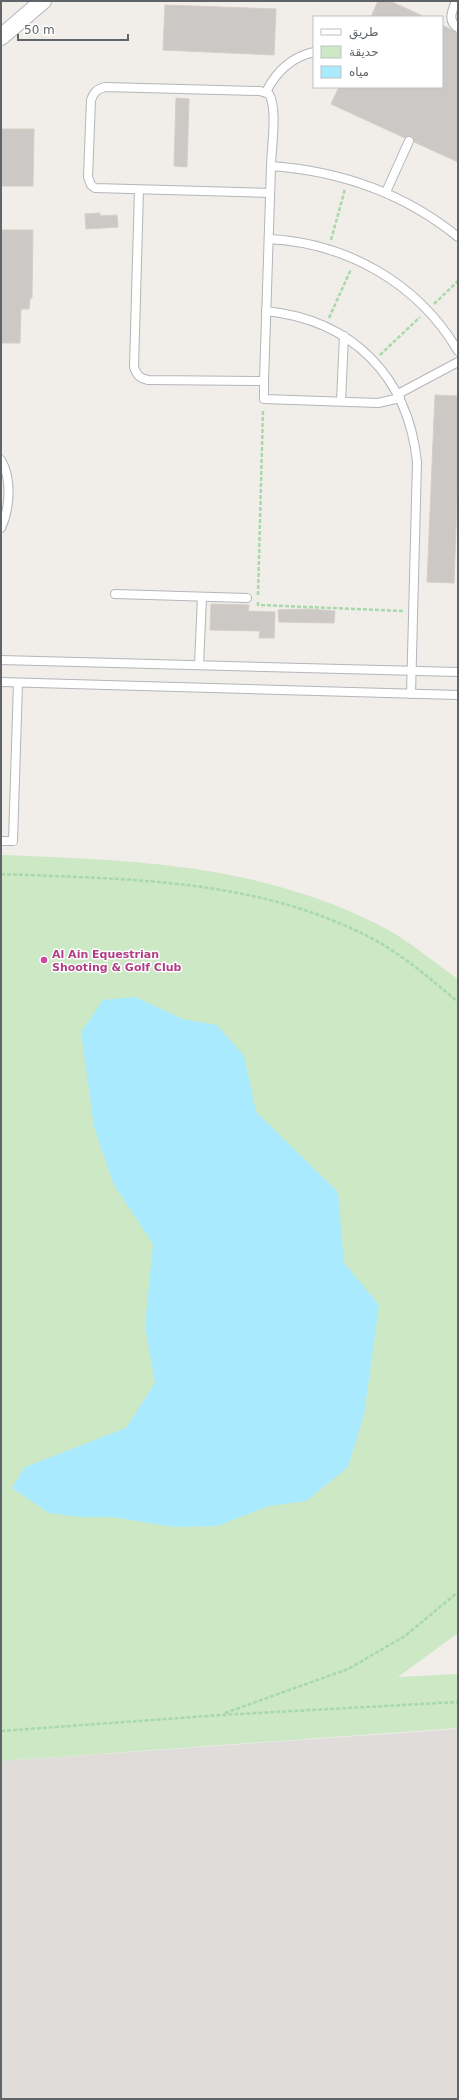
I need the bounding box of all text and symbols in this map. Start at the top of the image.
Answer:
scale bar [18,16,128,42]
legend [313,16,443,88]
text: 50 m [24,23,55,37]
text: طريق [349,25,379,40]
text: حديقة [349,45,379,59]
text: مياه [349,65,369,79]
place label: Al Ain Equestrian Shooting & Golf Club [52,948,181,974]
marker: Al Ain Equestrian Shooting & Golf Club [39,955,49,965]

